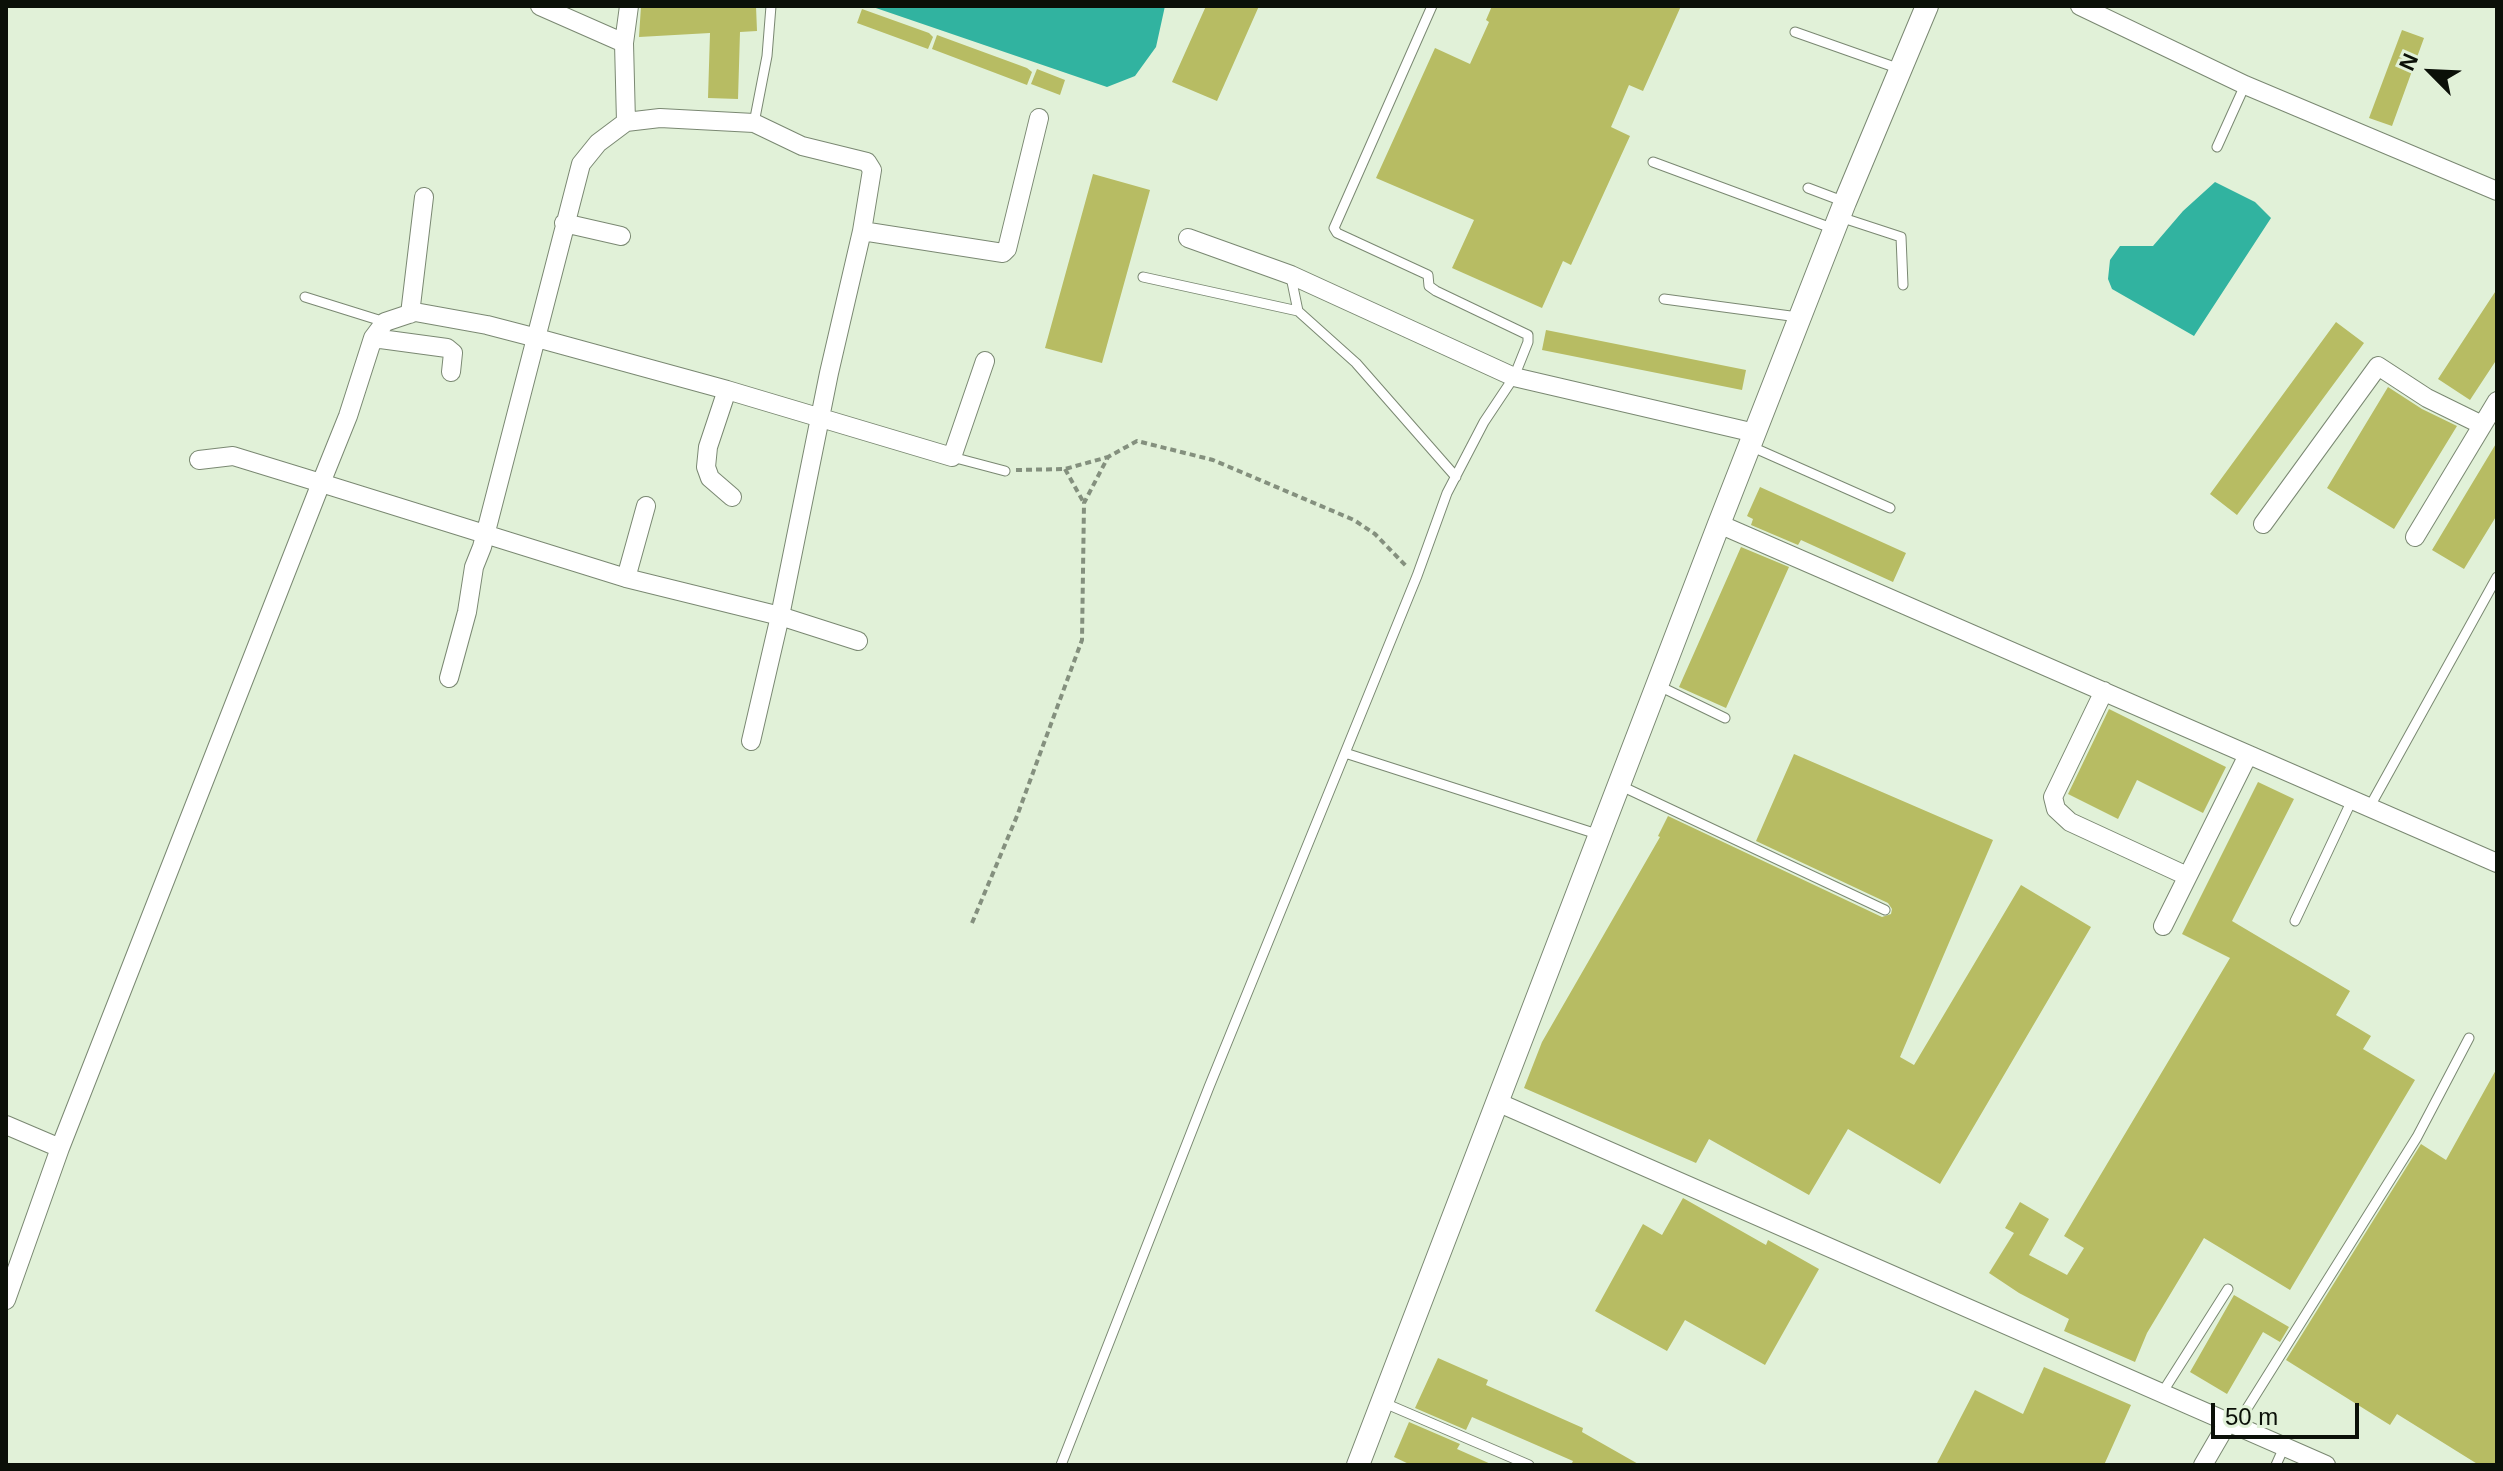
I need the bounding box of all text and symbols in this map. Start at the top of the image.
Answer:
north arrow [2391,32,2471,112]
text: N [2394,50,2423,74]
scale bar [2215,1387,2363,1437]
text: 50 m [2225,1403,2278,1430]

